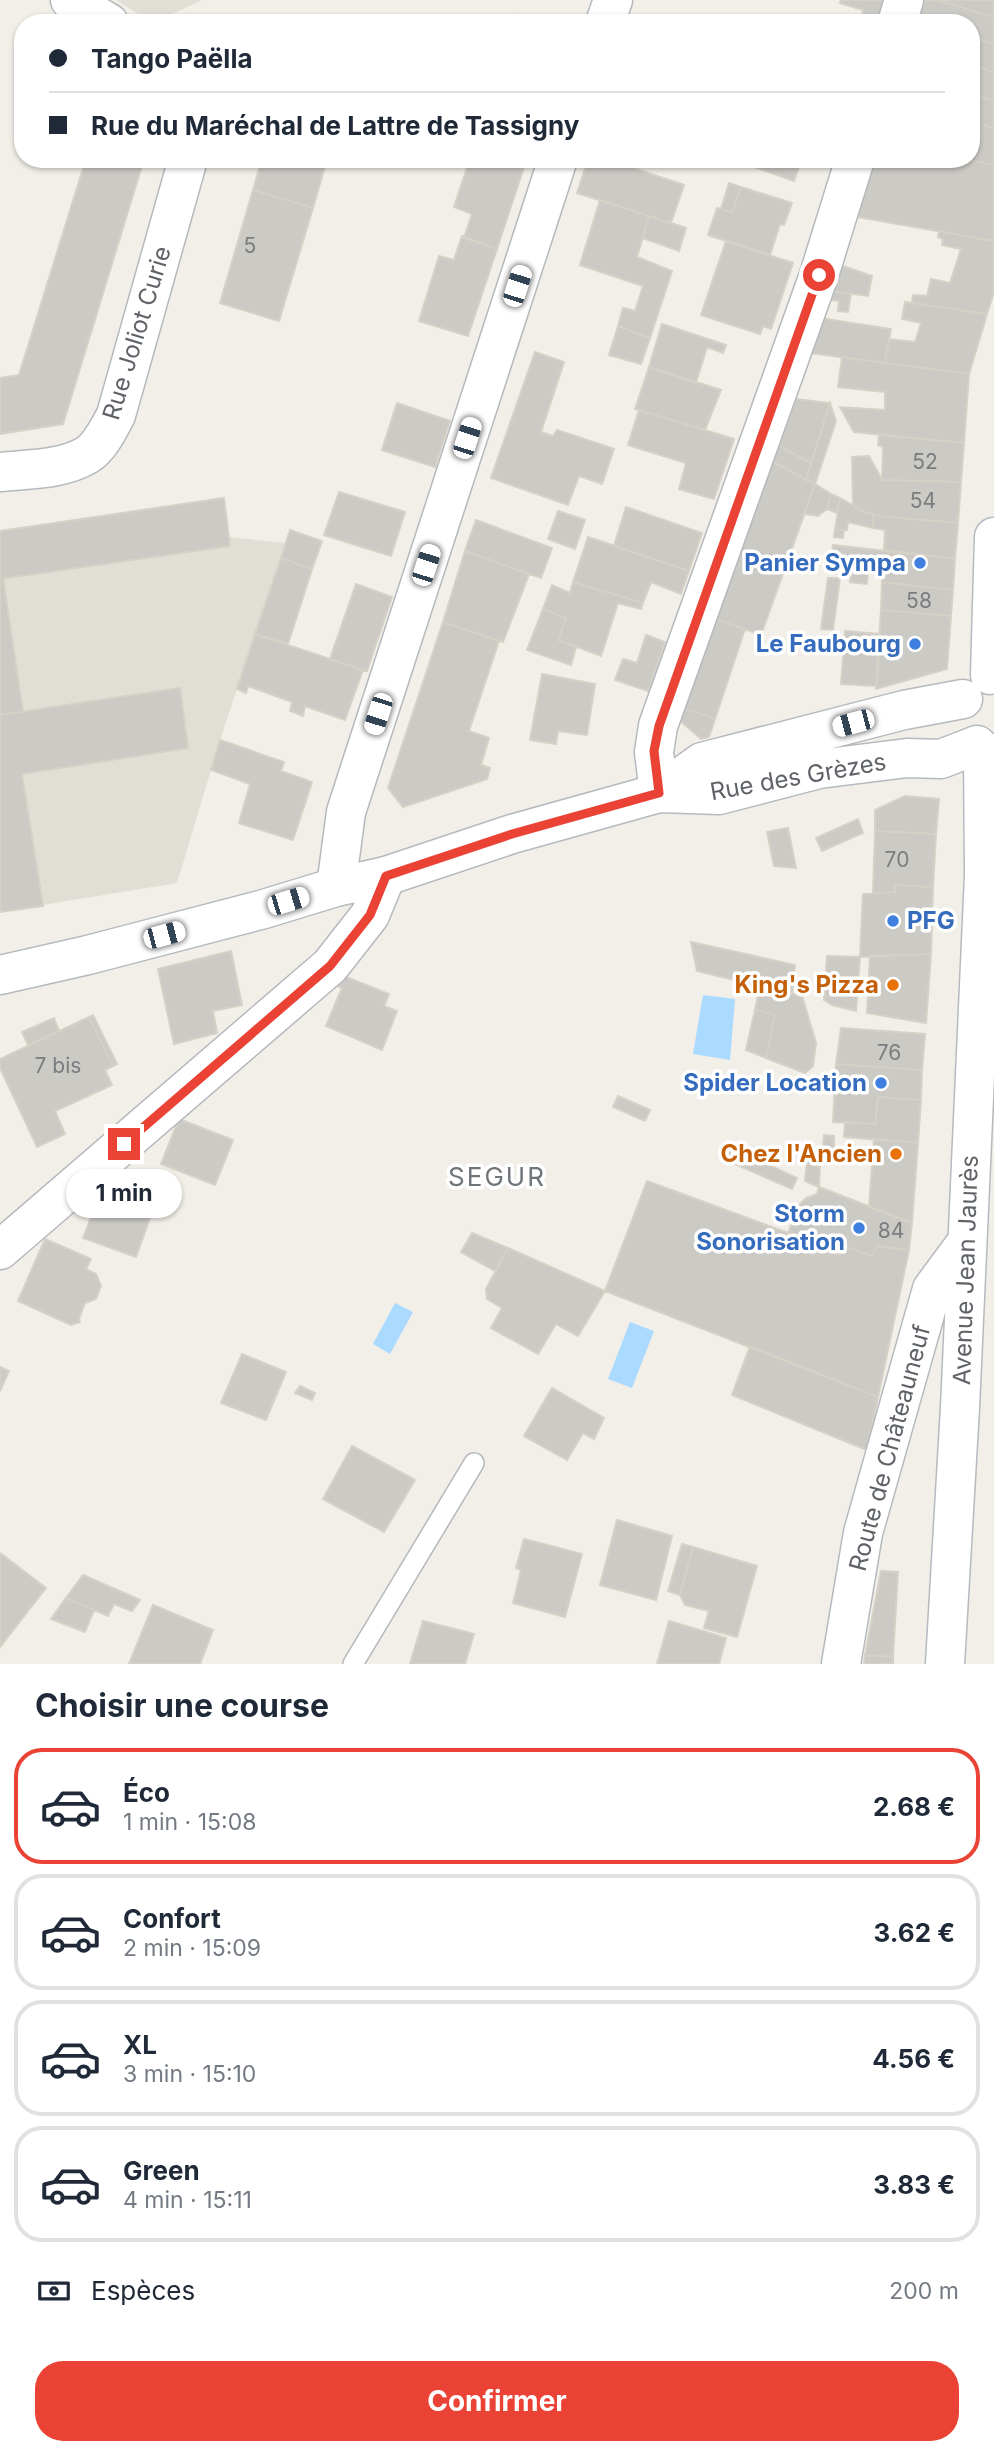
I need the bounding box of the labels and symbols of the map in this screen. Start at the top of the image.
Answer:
house number: 5 [244,233,256,258]
street label: Rue Joliot Curie [96,243,177,423]
route start [803,259,835,291]
car [501,263,534,309]
car [451,415,484,461]
house number: 52 [912,449,938,474]
house number: 54 [910,488,936,513]
car [410,542,443,588]
place label: Panier Sympa [744,548,906,577]
marker: Panier Sympa [912,555,928,571]
house number: 58 [906,588,932,613]
place label: Le Faubourg [756,629,901,658]
marker: Le Faubourg [907,636,923,652]
car [362,691,395,737]
car [830,707,877,739]
street label: Rue des Grèzes [708,747,888,806]
house number: 70 [885,847,909,872]
car [265,885,312,917]
place label: PFG [907,906,955,935]
marker: PFG [885,913,901,929]
car [141,919,188,951]
place label: King's Pizza [734,970,879,999]
marker: King's Pizza [885,977,901,993]
house number: 76 [877,1040,901,1065]
house number: 7 bis [35,1053,81,1078]
place label: Spider Location [683,1068,867,1097]
marker: Spider Location [873,1075,889,1091]
route end [108,1128,140,1160]
place label: Chez l'Ancien [721,1139,882,1168]
marker: Chez l'Ancien [888,1146,904,1162]
street label: Avenue Jean Jaurès [947,1155,984,1385]
district label: SEGUR [448,1161,546,1192]
callout: 1 min [66,1168,182,1218]
place label: Storm Sonorisation [696,1199,845,1256]
house number: 84 [878,1218,904,1243]
marker: Storm Sonorisation [851,1220,867,1236]
street label: Route de Châteauneuf [843,1322,936,1574]

